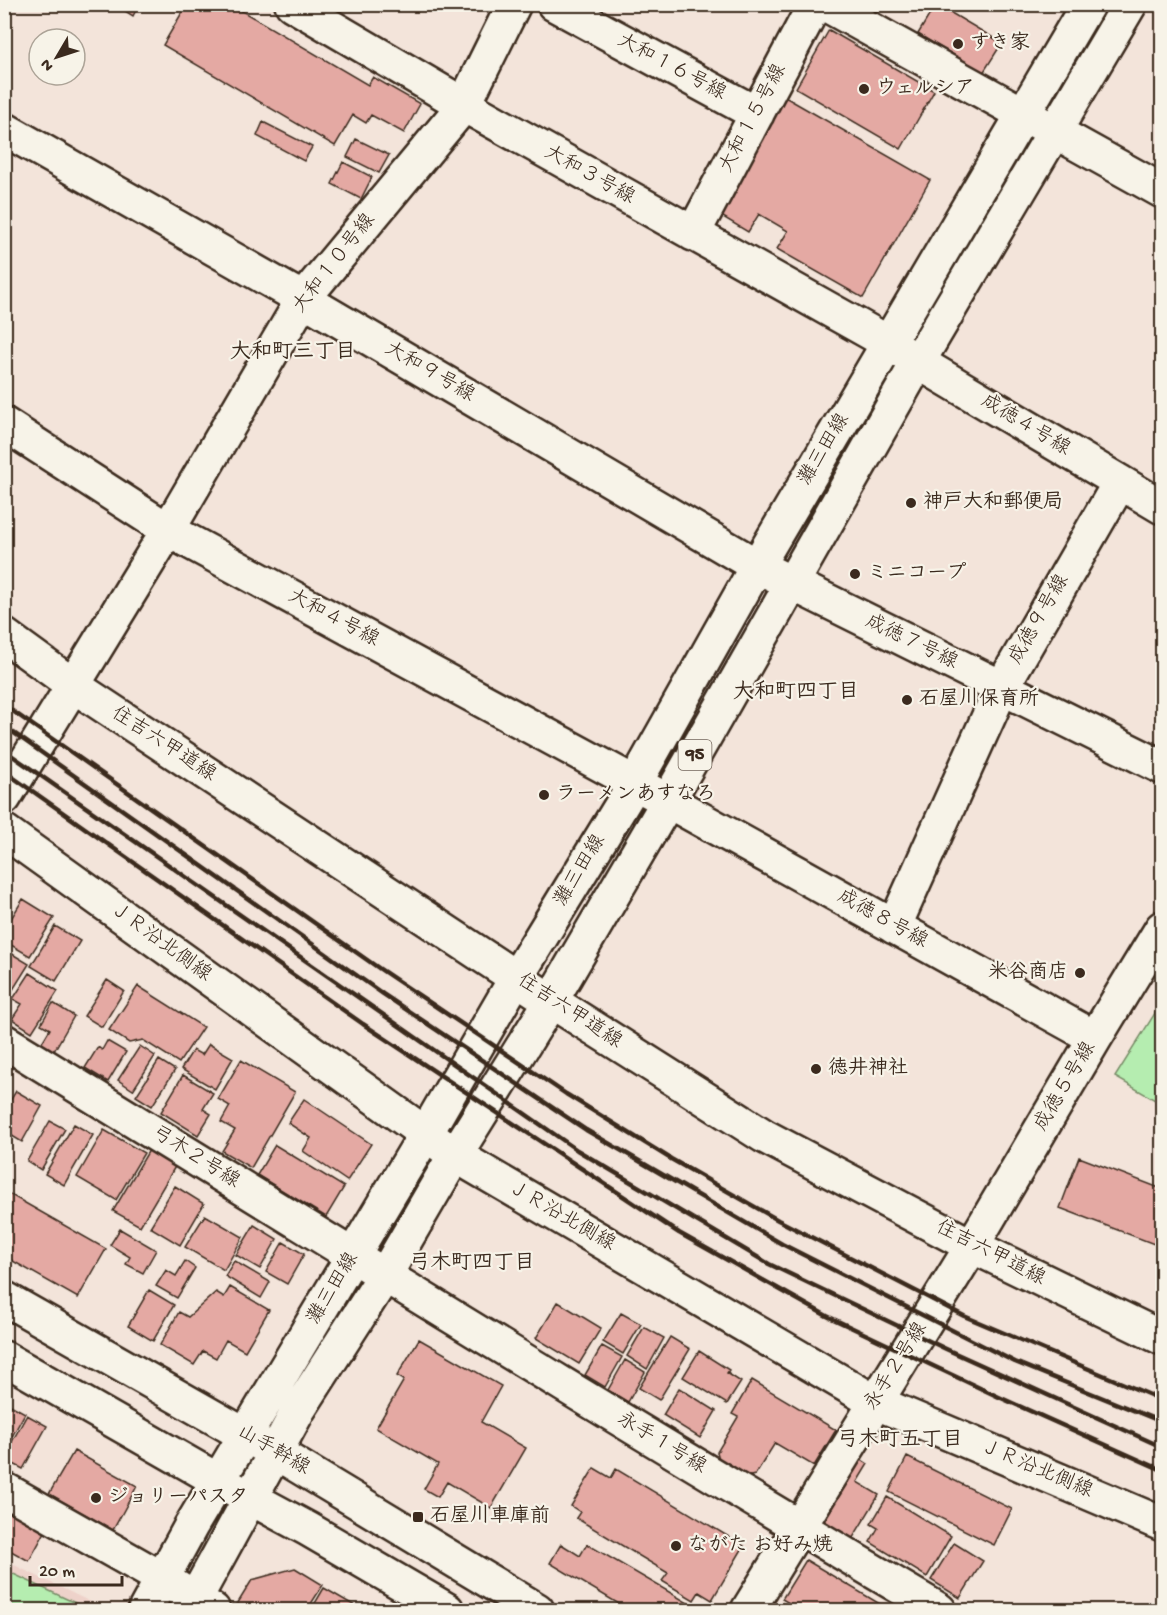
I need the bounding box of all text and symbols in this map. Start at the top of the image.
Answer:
north arrow [27,27,87,87]
street label: 大和１６号線 [613,29,730,106]
place label: すき家 [970,31,1030,56]
marker: すき家 [951,37,965,51]
text: N [37,54,59,74]
street label: 大和１５号線 [715,60,792,177]
place label: ウェルシア [876,77,975,101]
marker: ウェルシア [857,82,871,96]
street label: 大和３号線 [540,141,639,210]
street label: 大和１０号線 [288,209,381,318]
street label: 大和９号線 [380,337,479,408]
district label: 大和町三丁目 [230,340,356,366]
street label: 成徳４号線 [976,389,1075,462]
street label: 灘三田線 [793,409,855,490]
place label: 神戸大和郵便局 [923,490,1063,515]
marker: 神戸大和郵便局 [904,496,918,510]
place label: ミニコープ [867,561,966,586]
marker: ミニコープ [848,567,862,581]
street label: 成徳９号線 [1003,570,1075,669]
street label: 大和４号線 [283,584,383,653]
street label: 成徳７号線 [861,609,962,675]
district label: 大和町四丁目 [733,680,859,706]
place label: 石屋川保育所 [919,687,1039,712]
marker: 石屋川保育所 [900,693,914,707]
street label: 住吉六甲道線 [106,701,221,787]
road number: 95 [678,740,712,770]
place label: ラーメンあすなろ [556,783,716,807]
marker: ラーメンあすなろ [537,788,551,802]
street label: 灘三田線 [549,830,611,911]
street label: 成徳８号線 [833,884,932,954]
street label: ＪＲ沿北側線 [105,898,216,988]
place label: 米谷商店 [988,960,1068,985]
marker: 米谷商店 [1073,966,1087,980]
street label: 住吉六甲道線 [512,968,627,1054]
street label: 成徳５号線 [1029,1037,1102,1136]
place label: 徳井神社 [828,1056,908,1081]
marker: 徳井神社 [809,1062,823,1076]
street label: 弓木２号線 [147,1120,245,1194]
street label: ＪＲ沿北側線 [503,1176,619,1257]
street label: 住吉六甲道線 [931,1215,1050,1291]
street label: 灘三田線 [302,1248,364,1329]
district label: 弓木町四丁目 [409,1250,535,1277]
street label: 永手２号線 [860,1318,933,1415]
street label: 永手１号線 [612,1408,710,1480]
street label: 山手幹線 [233,1420,314,1481]
district label: 弓木町五丁目 [837,1427,963,1454]
street label: ＪＲ沿北側線 [976,1435,1096,1504]
place label: ジョリーパスタ [108,1486,248,1510]
marker: ジョリーパスタ [89,1491,103,1505]
place label: 石屋川車庫前 [430,1504,550,1529]
marker: 石屋川車庫前 [411,1510,425,1524]
place label: ながた お好み焼 [688,1534,833,1558]
marker: ながた お好み焼 [669,1539,683,1553]
scale bar [30,1549,122,1587]
text: 20 m [39,1562,75,1583]

